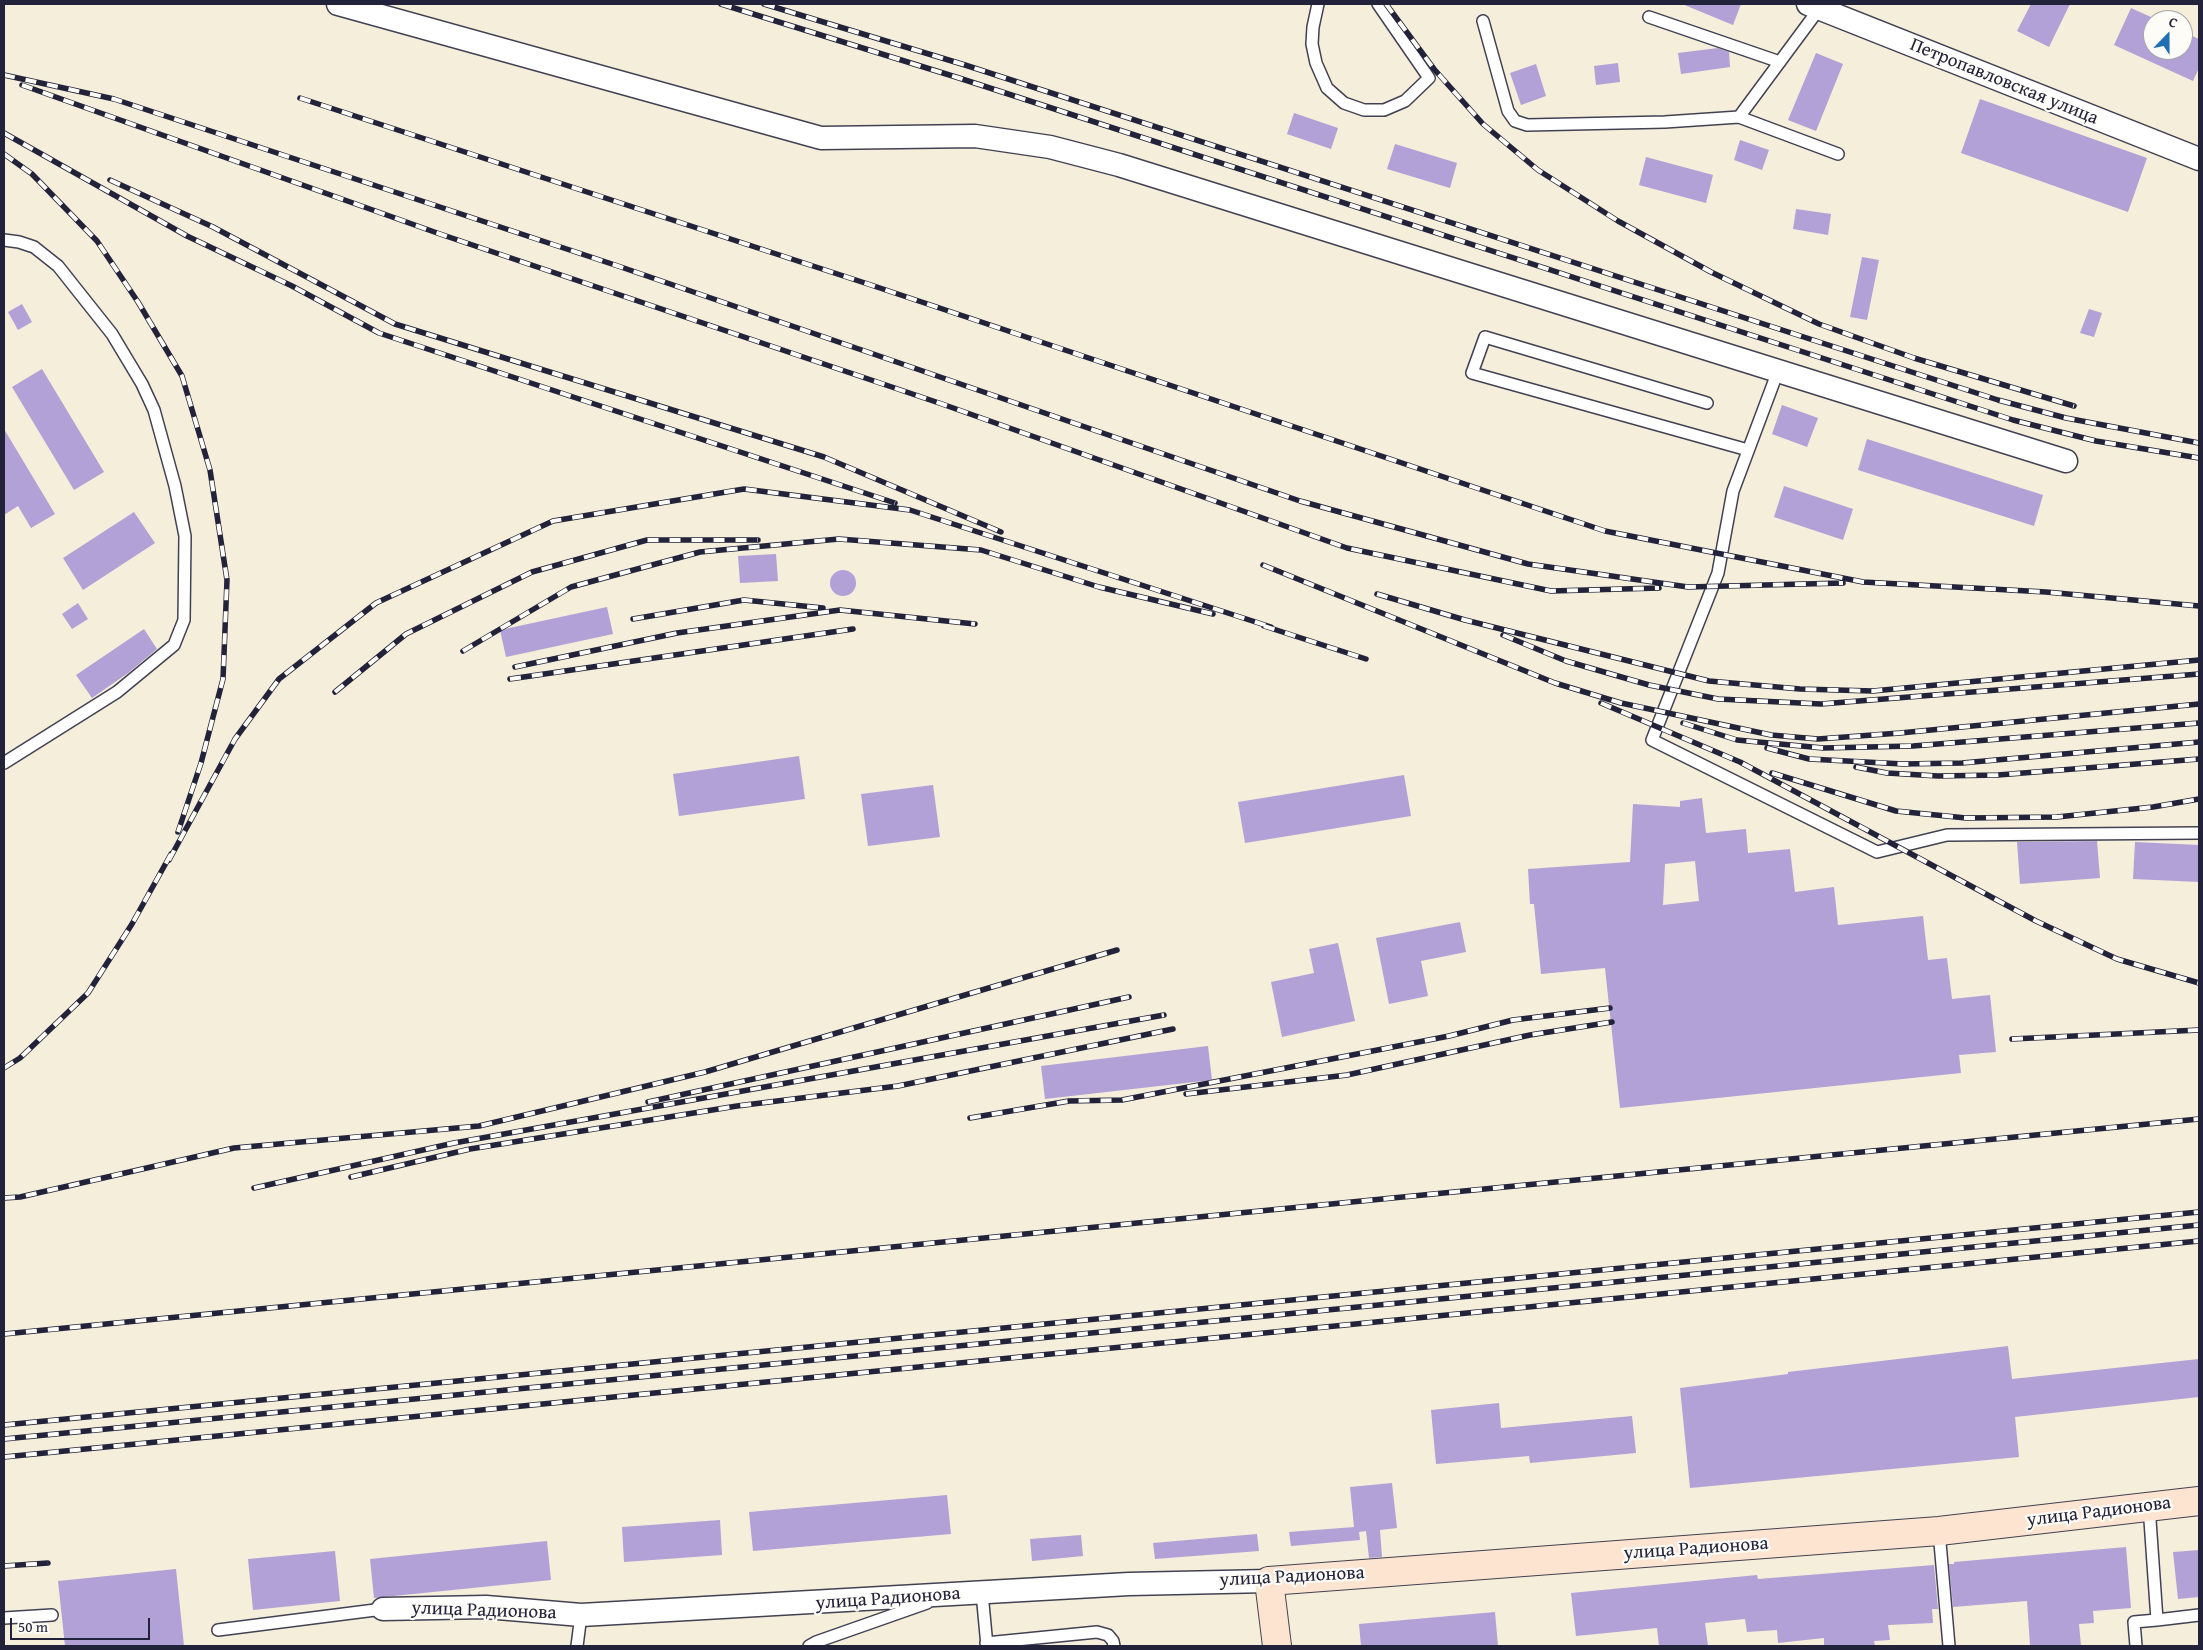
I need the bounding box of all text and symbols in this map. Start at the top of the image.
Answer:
north arrow [2143,10,2193,60]
text: С [2166,11,2181,33]
street label: Петропавловская улица [1906,34,2102,130]
street label: улица Радионова [2026,1492,2172,1532]
street label: улица Радионова [1623,1533,1769,1565]
street label: улица Радионова [1219,1562,1365,1592]
street label: улица Радионова [815,1583,961,1615]
street label: улица Радионова [411,1597,557,1625]
scale bar [12,1608,152,1640]
text: 50 m [18,1616,48,1637]

